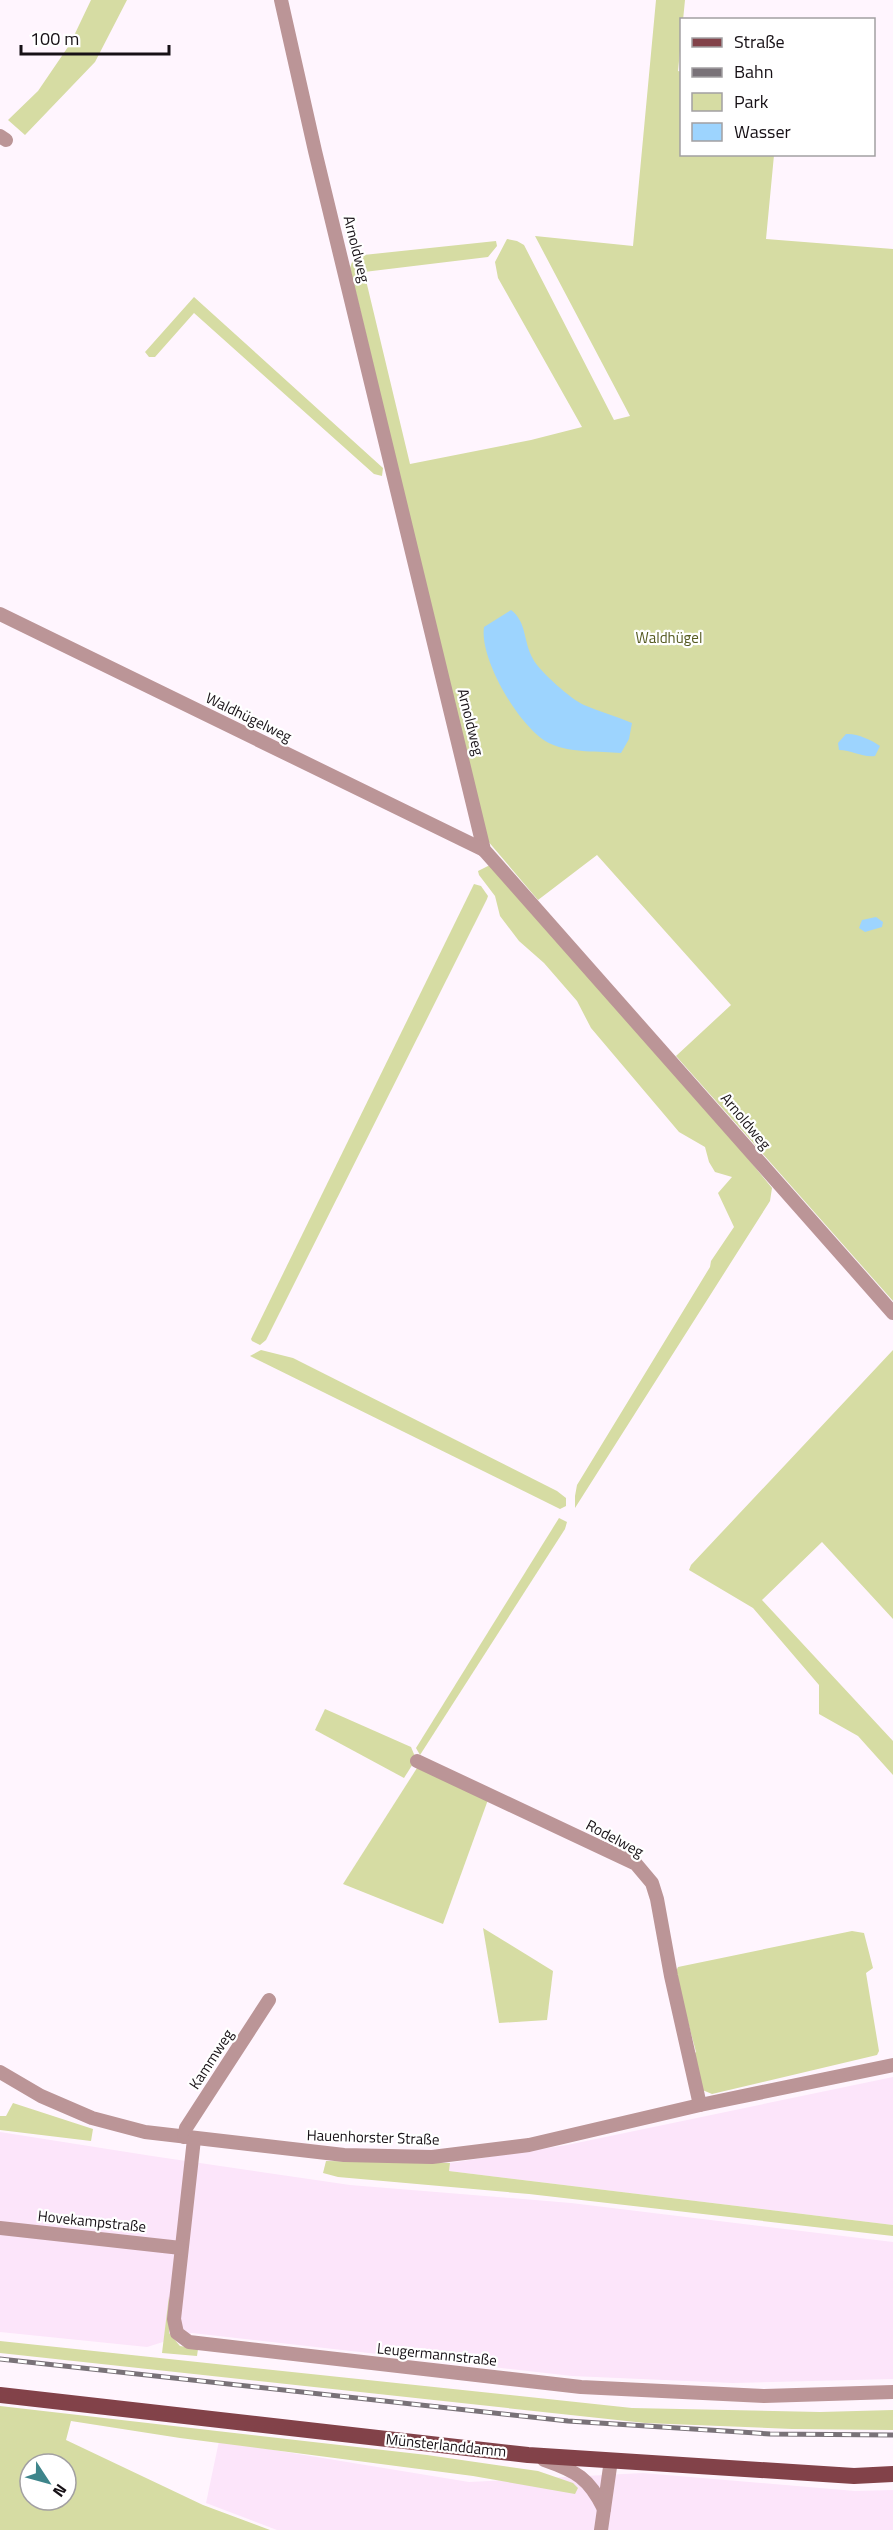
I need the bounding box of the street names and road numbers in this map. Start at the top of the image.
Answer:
street label: Arnoldweg [338,213,376,285]
street label: Waldhügelweg [202,686,296,748]
street label: Arnoldweg [452,686,490,758]
street label: Arnoldweg [715,1088,777,1155]
street label: Rodelweg [582,1813,648,1863]
street label: Kammweg [183,2024,239,2094]
street label: Hauenhorster Straße [306,2123,440,2151]
street label: Hovekampstraße [37,2204,147,2238]
street label: Leugermannstraße [376,2336,498,2372]
street label: Münsterlanddamm [385,2427,507,2463]

